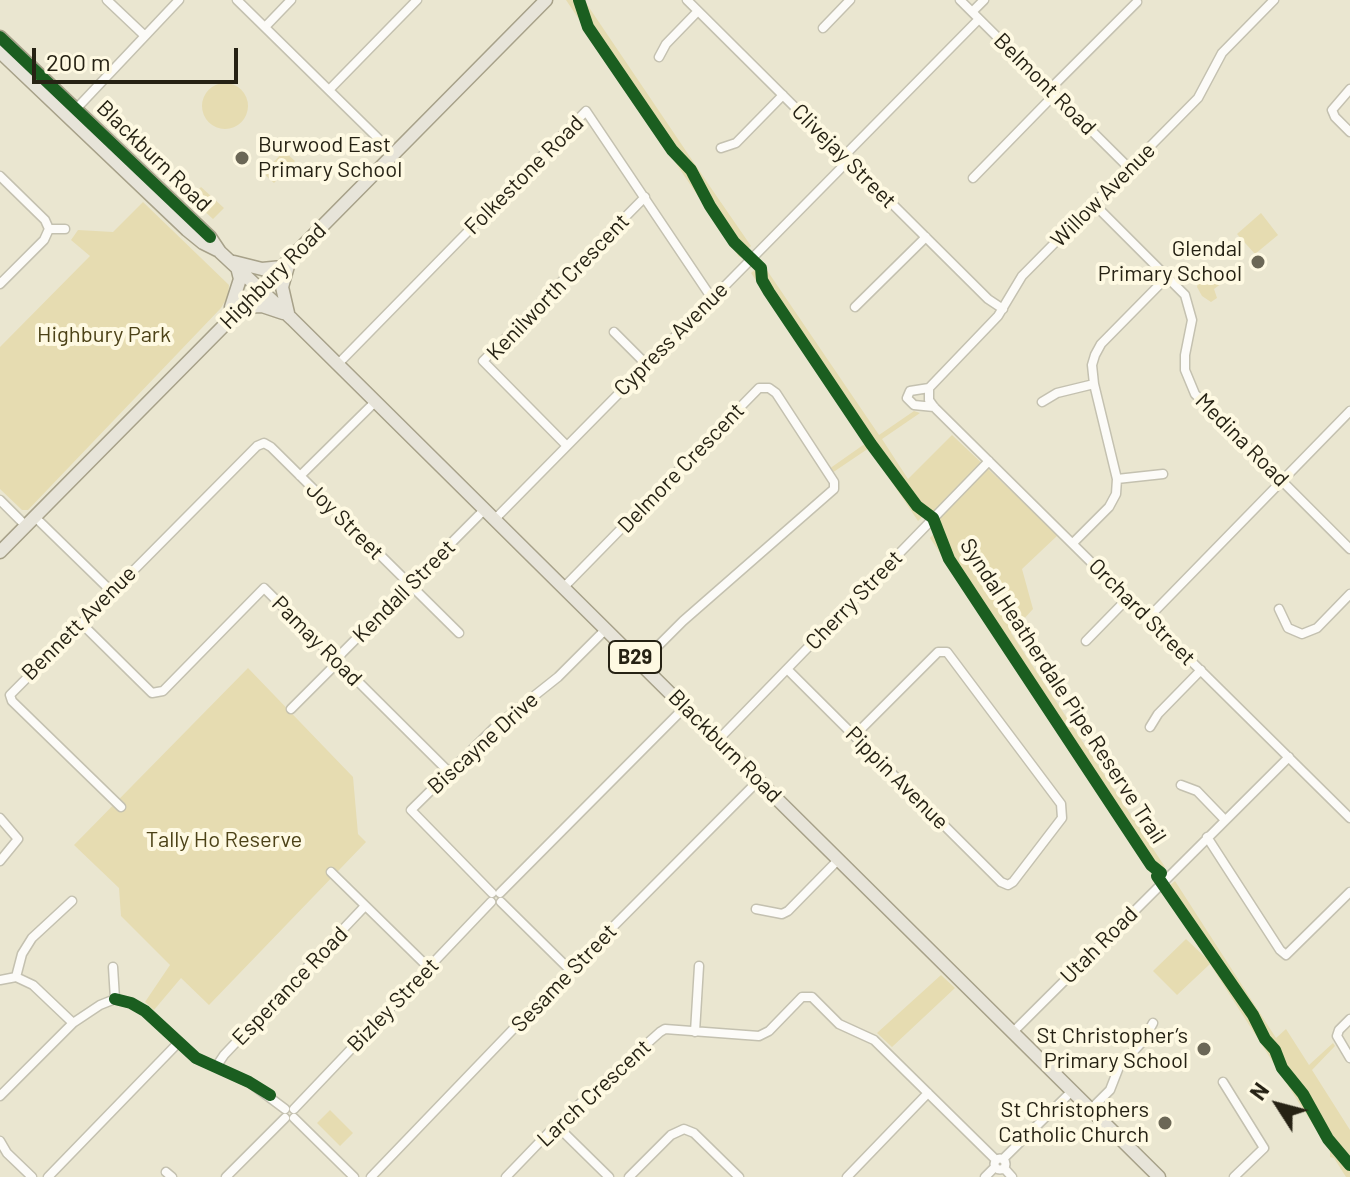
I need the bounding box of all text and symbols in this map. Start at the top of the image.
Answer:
street label: Belmont Road [988,27,1102,141]
scale bar [36,32,242,82]
text: 200 m [46,47,111,76]
street label: Blackburn Road [91,95,217,217]
street label: Clivejay Street [786,98,902,214]
street label: Folkestone Road [459,110,589,240]
place label: Burwood East Primary School [258,132,402,184]
street label: Willow Avenue [1045,137,1161,253]
marker: Burwood East Primary School [233,149,251,167]
street label: Kenilworth Crescent [481,208,635,366]
street label: Highbury Road [214,217,332,335]
place label: Glendal Primary School [1098,236,1242,288]
marker: Glendal Primary School [1249,253,1267,271]
street label: Cypress Avenue [609,277,733,401]
park label: Highbury Park [37,322,171,348]
street label: Medina Road [1190,388,1294,492]
street label: Delmore Crescent [612,397,750,539]
street label: Joy Street [301,477,389,565]
street label: Kendall Street [347,534,461,648]
street label: Syndal Heatherdale Pipe Reserve Trail [954,534,1172,848]
street label: Cherry Street [800,545,908,655]
street label: Orchard Street [1083,553,1201,671]
street label: Bennett Avenue [16,560,142,686]
street label: Pamay Road [266,590,368,692]
road number: B29 [609,641,661,673]
street label: Blackburn Road [663,684,787,808]
street label: Biscayne Drive [422,687,544,799]
street label: Pippin Avenue [840,721,954,835]
park label: Tally Ho Reserve [146,827,302,853]
street label: Utah Road [1055,901,1143,989]
street label: Sesame Street [506,918,622,1038]
street label: Esperance Road [227,921,353,1051]
street label: Bizley Street [342,953,444,1057]
place label: St Christopher’s Primary School [1036,1023,1188,1074]
street label: Larch Crescent [532,1034,656,1152]
marker: St Christopher’s Primary School [1195,1040,1213,1058]
north arrow [1238,1065,1318,1145]
text: N [1244,1077,1273,1104]
place label: St Christophers Catholic Church [998,1097,1149,1148]
marker: St Christophers Catholic Church [1156,1114,1174,1132]

